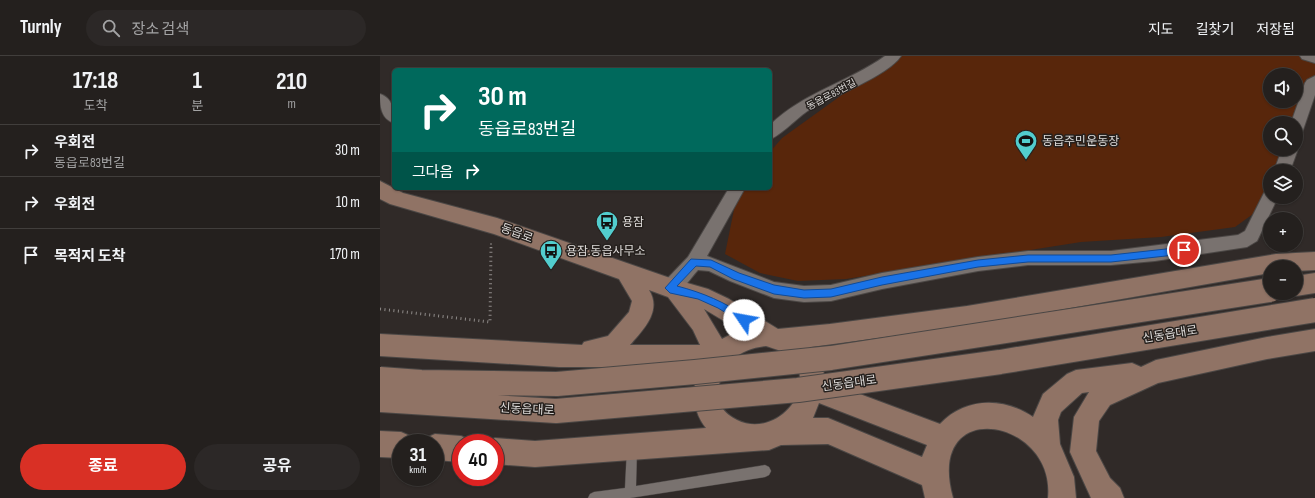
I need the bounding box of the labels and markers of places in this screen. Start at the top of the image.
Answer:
sports icon: 동읍주민운동장 [1013,128,1039,161]
place label: 동읍주민운동장 [1042,134,1119,149]
bus stop icon: 용잠 [594,209,620,242]
place label: 용잠 [622,215,644,230]
pin [1167,233,1201,267]
bus stop icon: 용잠.동읍사무소 [538,238,564,271]
place label: 용잠.동읍사무소 [566,244,646,259]

